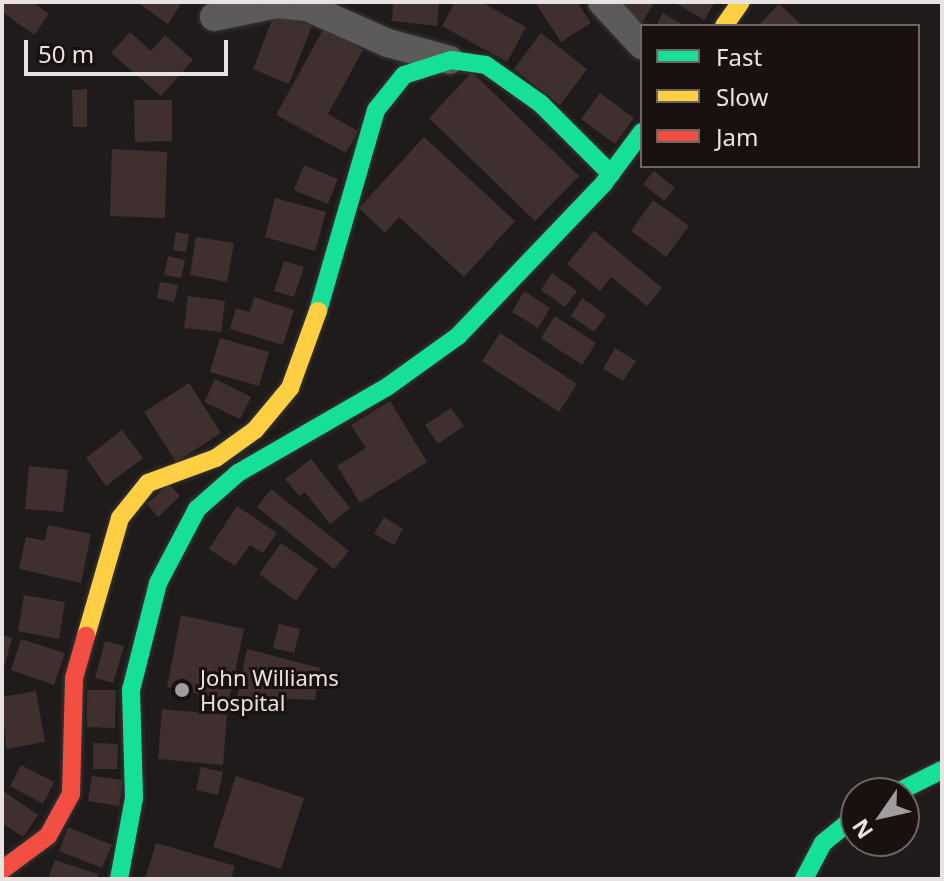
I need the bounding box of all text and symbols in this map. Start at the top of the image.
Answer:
scale bar [28,24,232,74]
legend [640,24,920,168]
text: 50 m [38,37,94,70]
text: Fast [716,40,762,73]
text: Slow [716,80,768,113]
text: Jam [716,120,758,153]
place label: John Williams Hospital [200,664,339,716]
marker: John Williams Hospital [171,679,193,701]
north arrow [840,777,920,857]
text: N [844,814,879,845]

